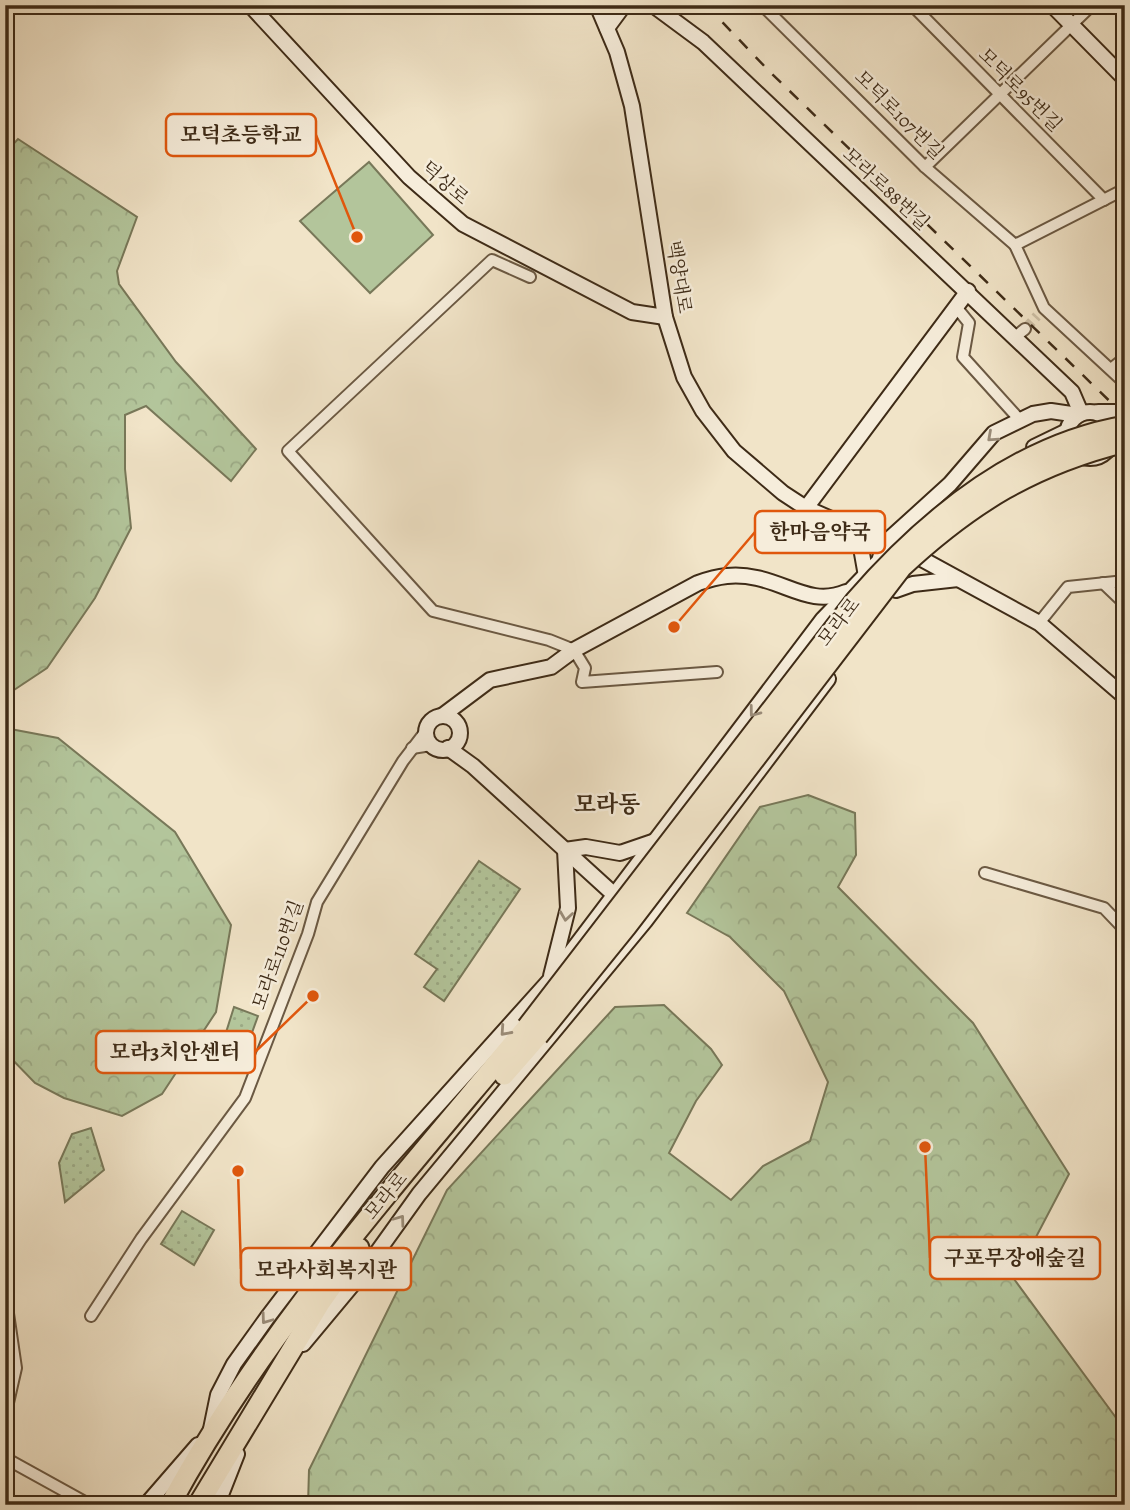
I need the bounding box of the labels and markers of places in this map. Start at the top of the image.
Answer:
callout: 모덕초등학교 [166,114,316,156]
callout: 한마음약국 [755,511,885,553]
callout: 모라3치안센터 [96,1031,255,1073]
callout: 구포무장애숲길 [930,1237,1100,1279]
callout: 모라사회복지관 [241,1248,411,1290]

